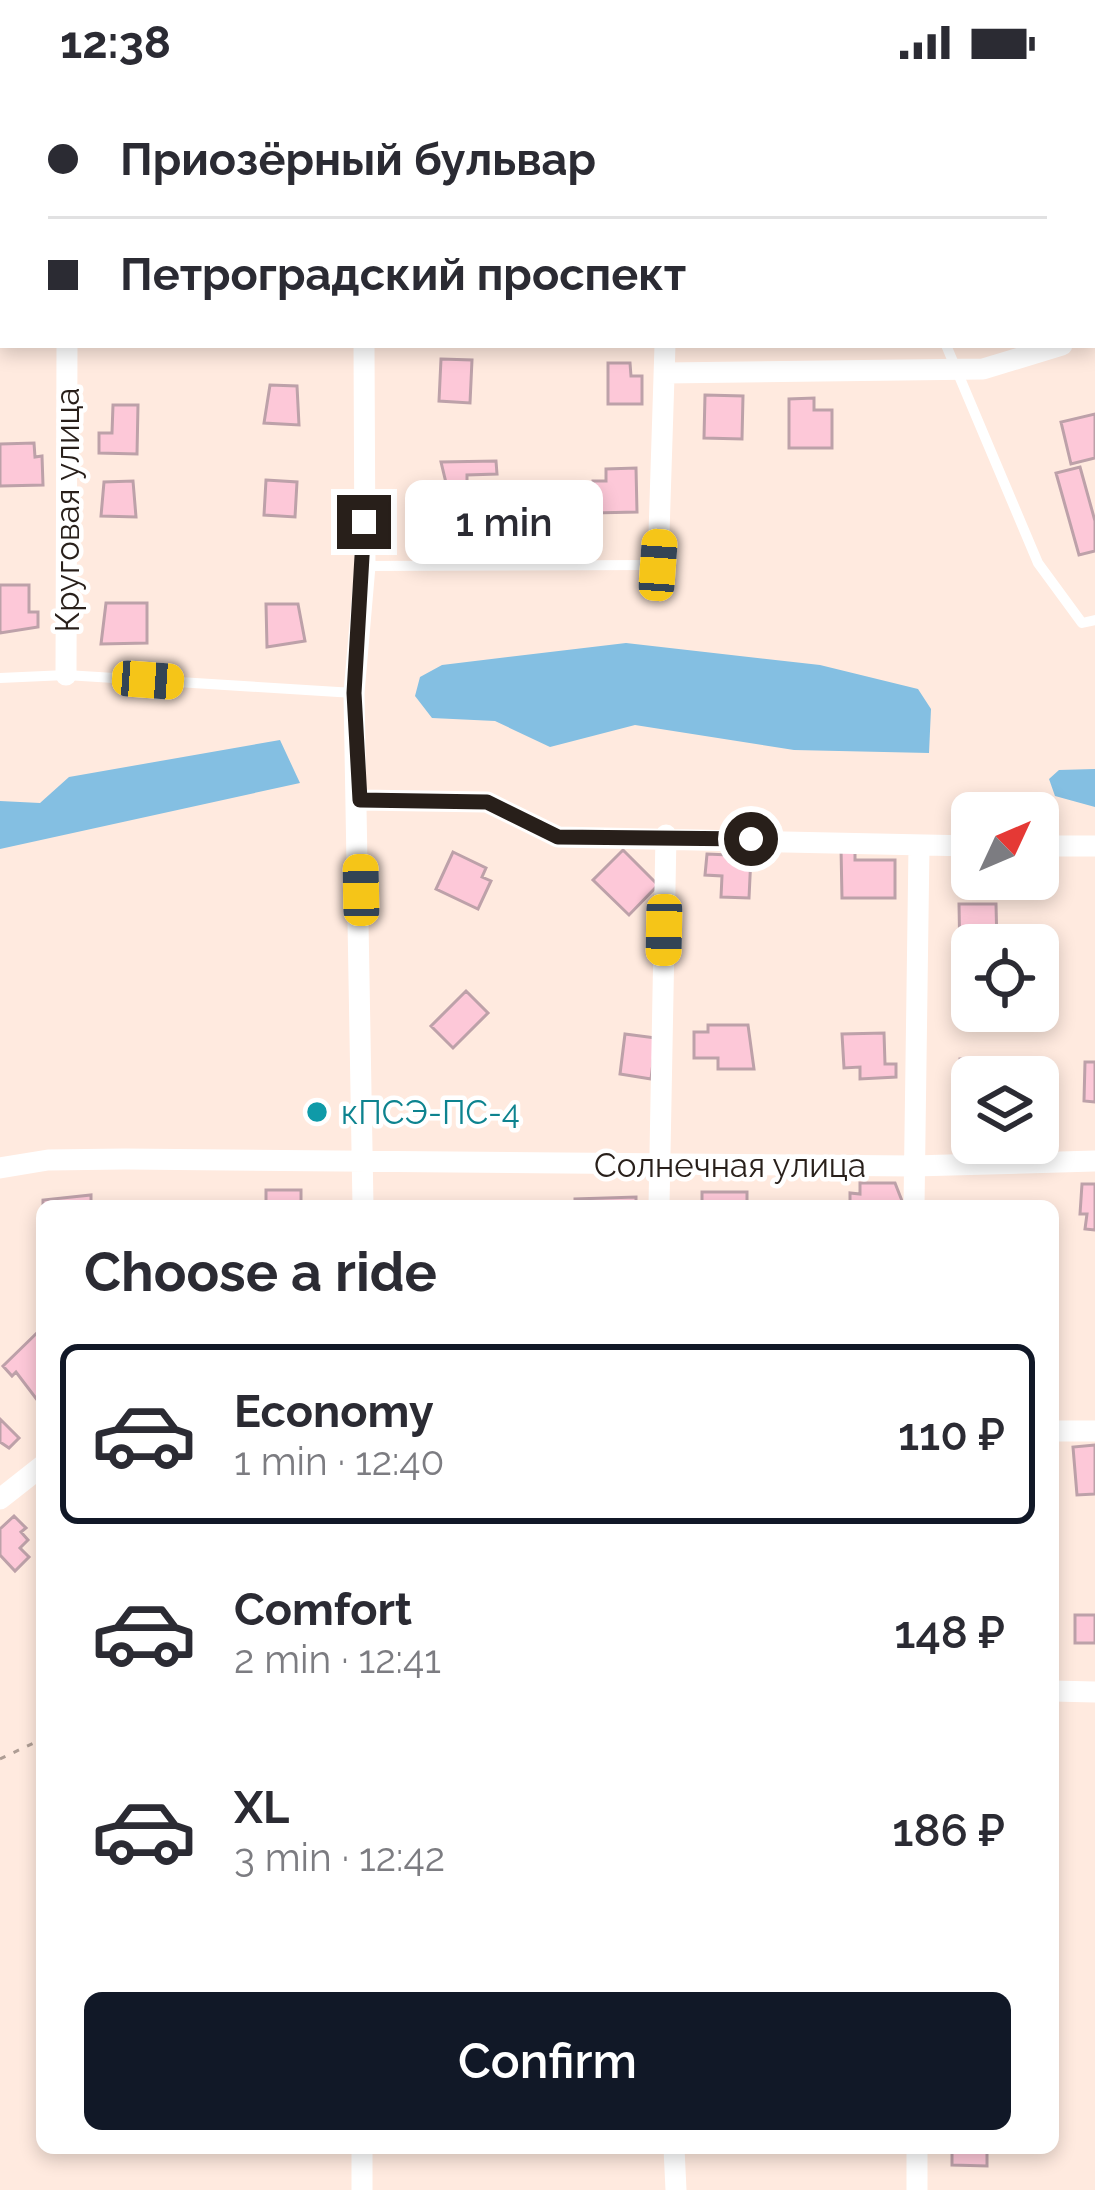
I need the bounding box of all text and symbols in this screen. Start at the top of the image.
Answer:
text: 12:38 [60,16,171,69]
text: Приозёрный бульвар [120,133,596,186]
text: Петроградский проспект [120,248,686,301]
street label: Круговая улица [48,387,87,633]
callout: 1 min [406,480,604,564]
route end [337,495,391,549]
text: 1 min [456,499,552,545]
car [638,528,678,602]
car [111,660,185,700]
north arrow [951,792,1059,900]
map controls [951,792,1059,1164]
route start [724,812,778,866]
car [342,854,380,926]
car [645,894,683,966]
button: locate [951,924,1059,1032]
button: layers [951,1056,1059,1164]
place label: кПСЭ-ПС-4 [341,1093,520,1132]
marker: кПСЭ-ПС-4 [304,1099,330,1125]
street label: Солнечная улица [594,1146,866,1185]
text: Choose a ride [84,1240,437,1304]
icon: car [90,1380,198,1488]
text: Economy [234,1385,434,1438]
text: 110 ₽ [898,1408,1005,1461]
text: 1 min · 12:40 [234,1438,444,1484]
icon: car [90,1578,198,1686]
text: Comfort [234,1583,412,1636]
text: 148 ₽ [894,1606,1005,1659]
text: 2 min · 12:41 [234,1636,441,1682]
icon: car [90,1776,198,1884]
text: XL [234,1781,289,1834]
text: 186 ₽ [892,1804,1005,1857]
text: 3 min · 12:42 [234,1834,445,1880]
button: Confirm [84,1992,1011,2130]

